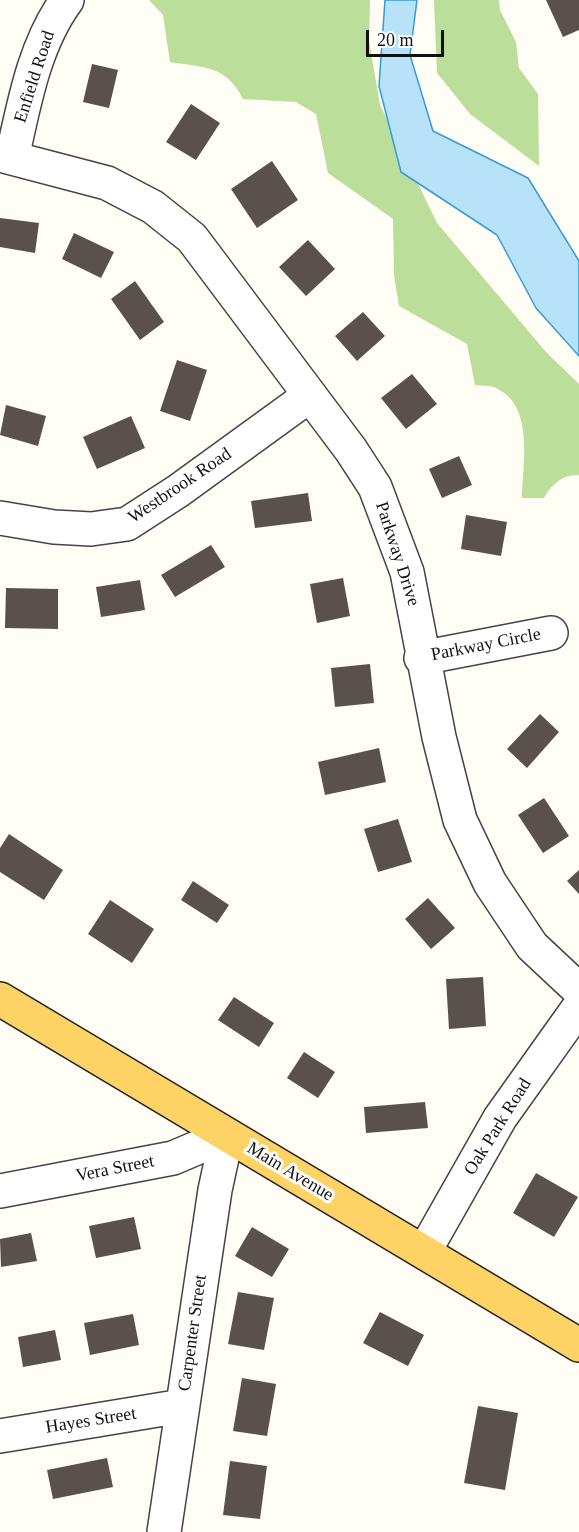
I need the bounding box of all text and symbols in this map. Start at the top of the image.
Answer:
scale bar [369,18,447,56]
street label: Enfield Road [10,28,60,126]
text: 20 m [377,30,414,50]
street label: Westbrook Road [124,443,236,529]
street label: Parkway Drive [370,499,424,609]
street label: Parkway Circle [429,624,543,666]
street label: Oak Park Road [460,1075,536,1179]
street label: Main Avenue [243,1138,337,1206]
street label: Vera Street [74,1151,156,1187]
street label: Carpenter Street [174,1273,212,1393]
street label: Hayes Street [44,1403,138,1439]

